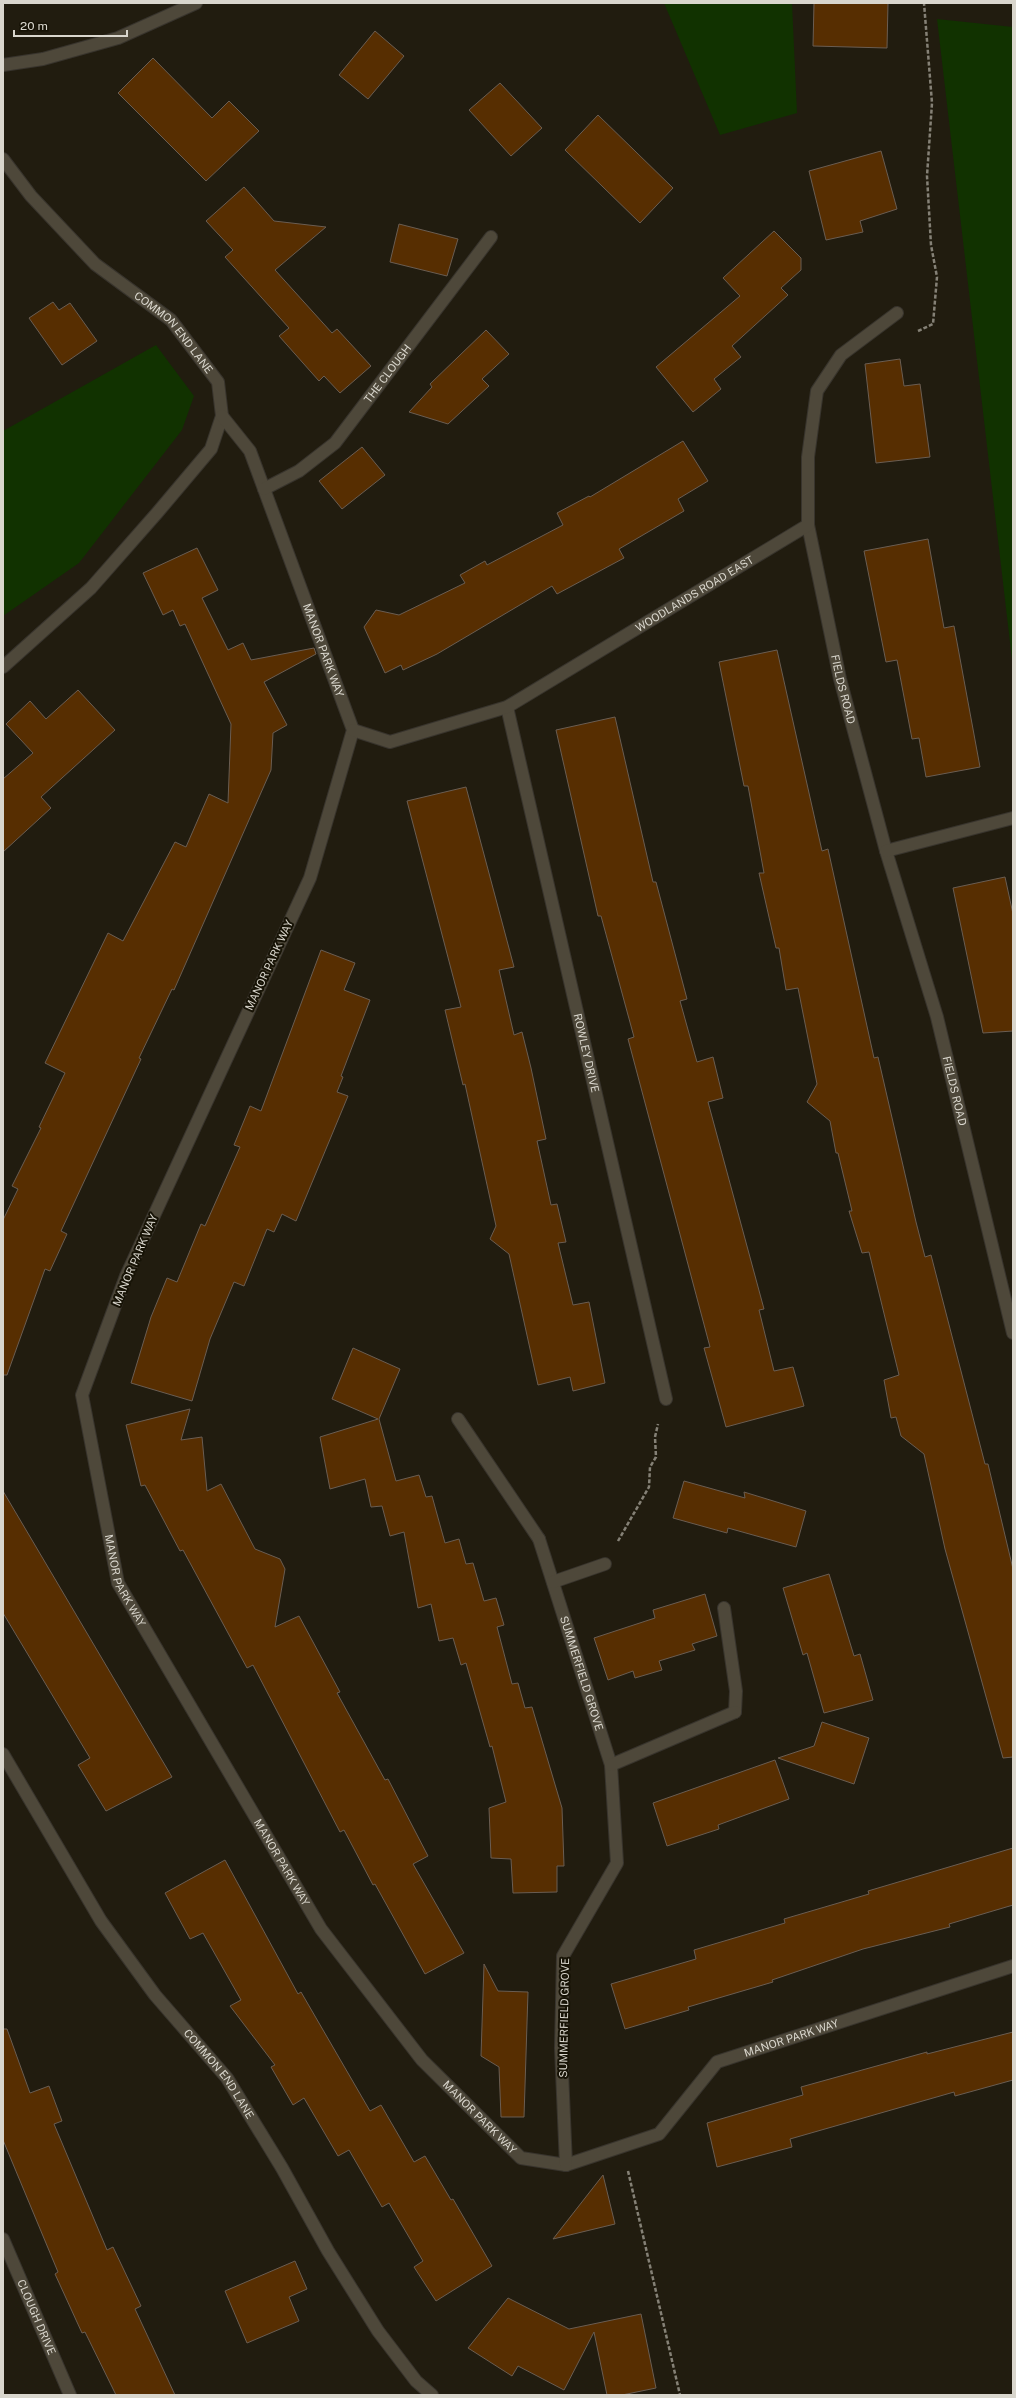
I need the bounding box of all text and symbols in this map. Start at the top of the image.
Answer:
scale bar [14,12,127,38]
text: 20 m [20,19,48,33]
street label: COMMON END LANE [132,289,215,376]
street label: THE CLOUGH [362,342,414,405]
street label: WOODLANDS ROAD EAST [633,553,756,634]
street label: MANOR PARK WAY [301,602,346,699]
street label: FIELDS ROAD [829,653,858,726]
street label: MANOR PARK WAY [243,918,295,1012]
street label: ROWLEY DRIVE [572,1012,601,1094]
street label: FIELDS ROAD [941,1055,969,1127]
street label: MANOR PARK WAY [110,1212,160,1308]
street label: MANOR PARK WAY [103,1533,148,1629]
street label: SUMMERFIELD GROVE [558,1614,606,1732]
street label: MANOR PARK WAY [252,1817,312,1908]
street label: SUMMERFIELD GROVE [557,1958,571,2078]
street label: MANOR PARK WAY [742,2017,840,2059]
street label: COMMON END LANE [181,2027,256,2121]
street label: MANOR PARK WAY [441,2078,519,2156]
street label: CLOUGH DRIVE [15,2278,58,2357]

